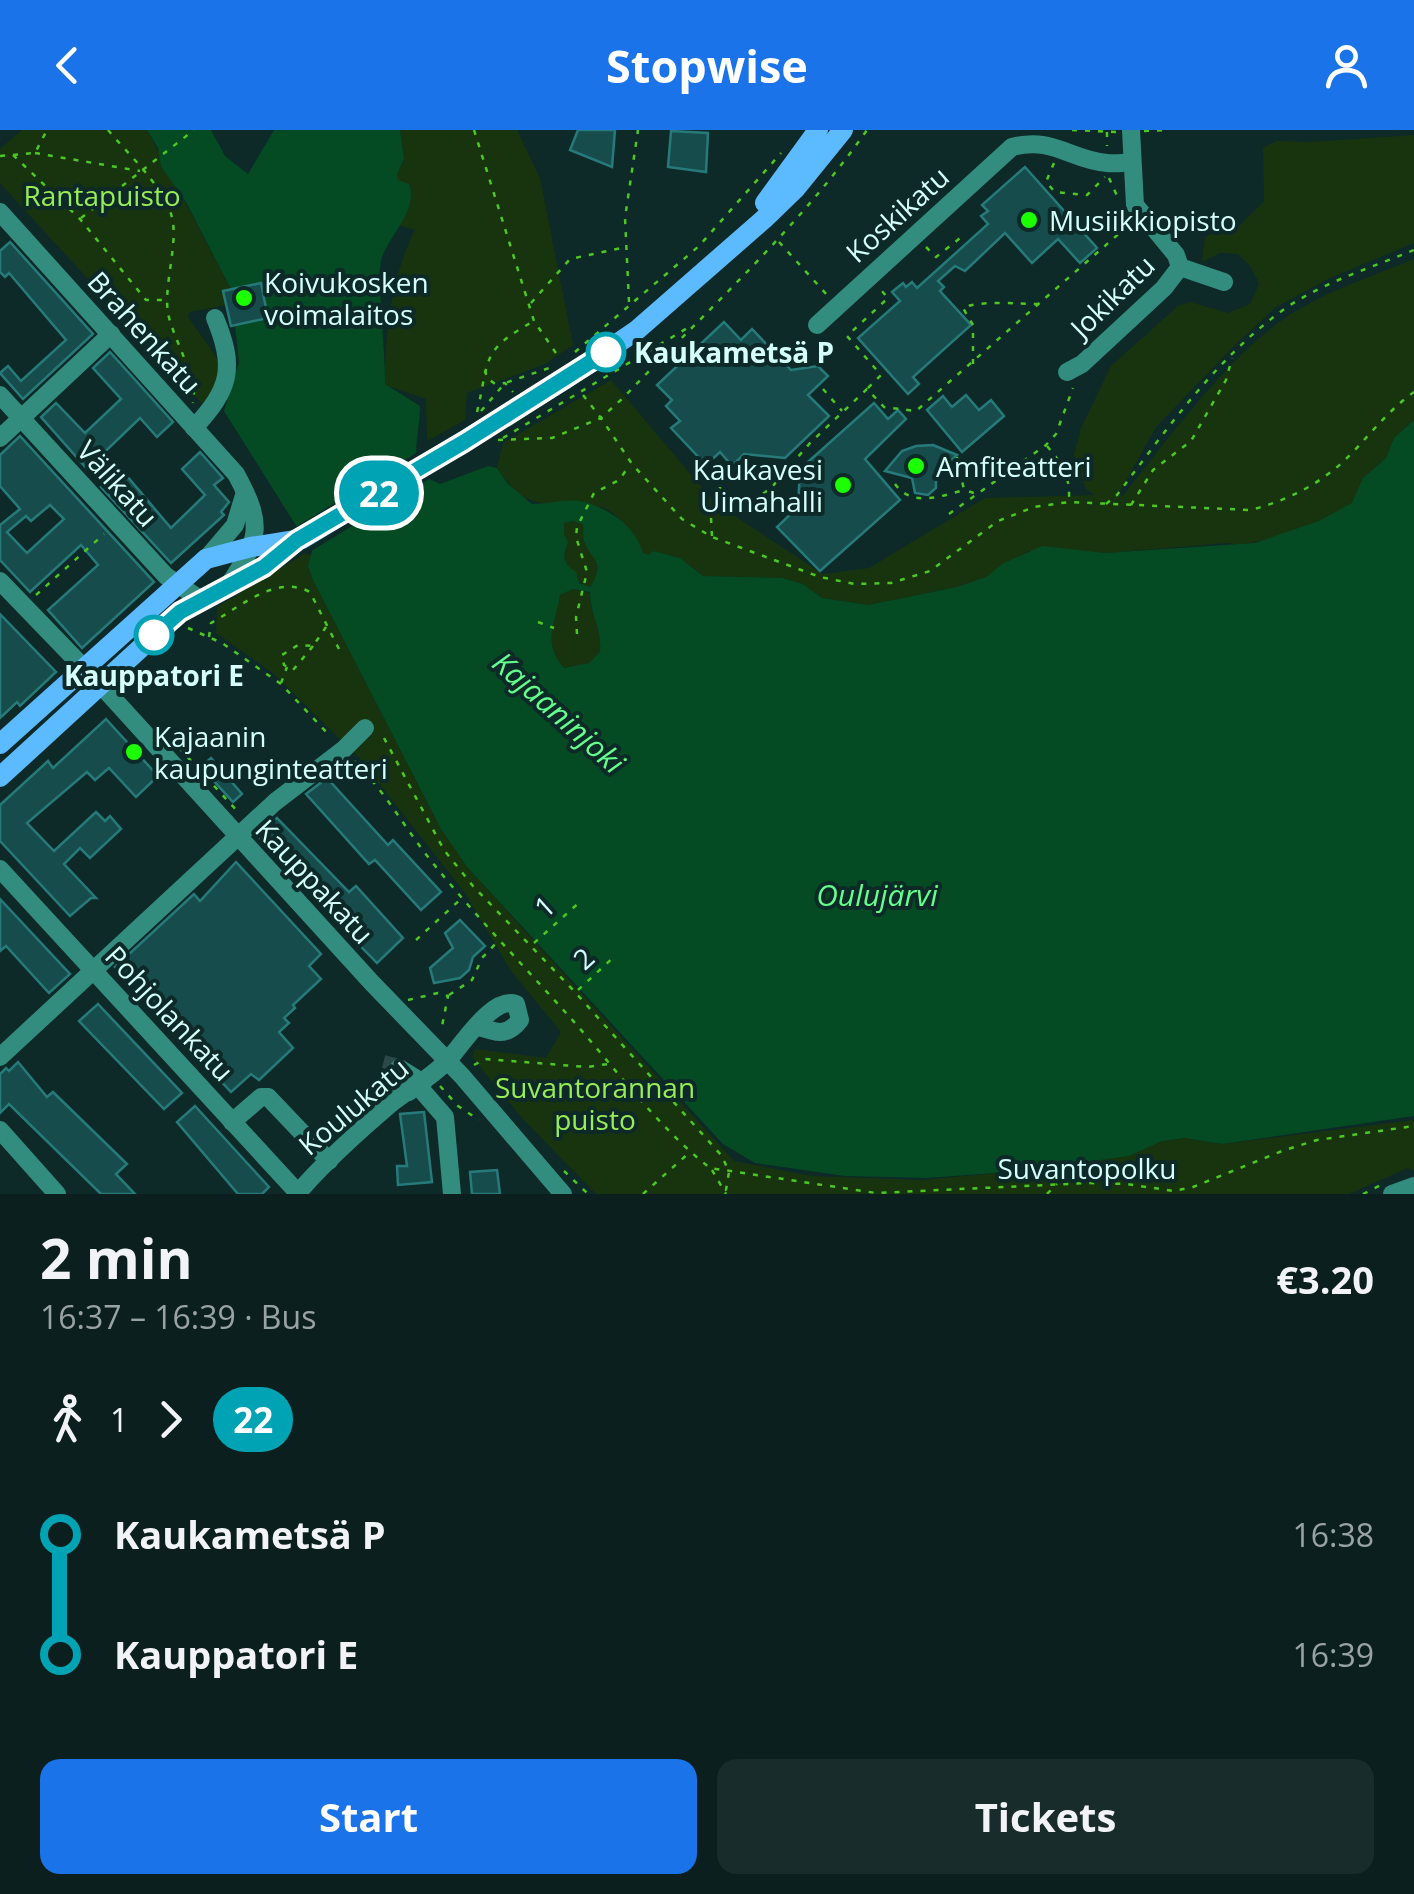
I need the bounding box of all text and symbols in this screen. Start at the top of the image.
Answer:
text: Stopwise [606,35,808,96]
icon: back [40,38,95,93]
icon: person [1319,38,1374,93]
street label: Koskikatu [837,158,957,270]
park label: Rantapuisto [23,176,181,214]
place label: Musiikkiopisto [1049,201,1237,239]
marker: Musiikkiopisto [1018,209,1040,231]
street label: Jokikatu [1059,246,1162,348]
street label: Brahenkatu [80,263,210,401]
place label: Koivukosken voimalaitos [264,263,429,333]
marker: Koivukosken voimalaitos [233,287,255,309]
marker: Kaukametsä P [587,333,625,371]
place label: Kaukametsä P [634,333,834,371]
street label: Välikatu [69,432,167,534]
place label: Amfiteatteri [936,447,1092,485]
place label: Kaukavesi Uimahalli [693,450,823,520]
marker: Amfiteatteri [905,455,927,477]
line badge: 22 [334,460,424,526]
text: 22 [359,470,399,517]
marker: Kaukavesi Uimahalli [832,474,854,496]
marker: Kauppatori E [135,616,173,654]
water label: Kajaaninjoki [484,642,634,782]
place label: Kauppatori E [64,656,244,694]
place label: Kajaanin kaupunginteatteri [154,717,388,787]
marker: Kajaanin kaupunginteatteri [123,741,145,763]
street label: Kauppakatu [248,811,382,951]
water label: Oulujärvi [816,874,938,915]
street label: 1 [525,887,563,925]
street label: Pohjolankatu [97,937,243,1089]
street label: 2 [564,939,602,977]
street label: Koulukatu [290,1049,416,1163]
park label: Suvantorannan puisto [495,1068,695,1138]
street label: Suvantopolku [998,1149,1177,1187]
text: 2 min [40,1220,193,1295]
text: €3.20 [1276,1253,1374,1305]
text: 16:37 – 16:39 · Bus [40,1295,316,1338]
icon: walk [40,1392,95,1447]
icon: forward [143,1392,198,1447]
text: 22 [233,1396,273,1443]
text: 1 [110,1398,128,1441]
text: Kaukametsä P [114,1508,386,1560]
text: 16:38 [1292,1513,1374,1556]
text: Kauppatori E [114,1628,358,1680]
text: 16:39 [1292,1633,1374,1676]
button: Start [40,1759,697,1874]
button: Tickets [717,1759,1374,1874]

